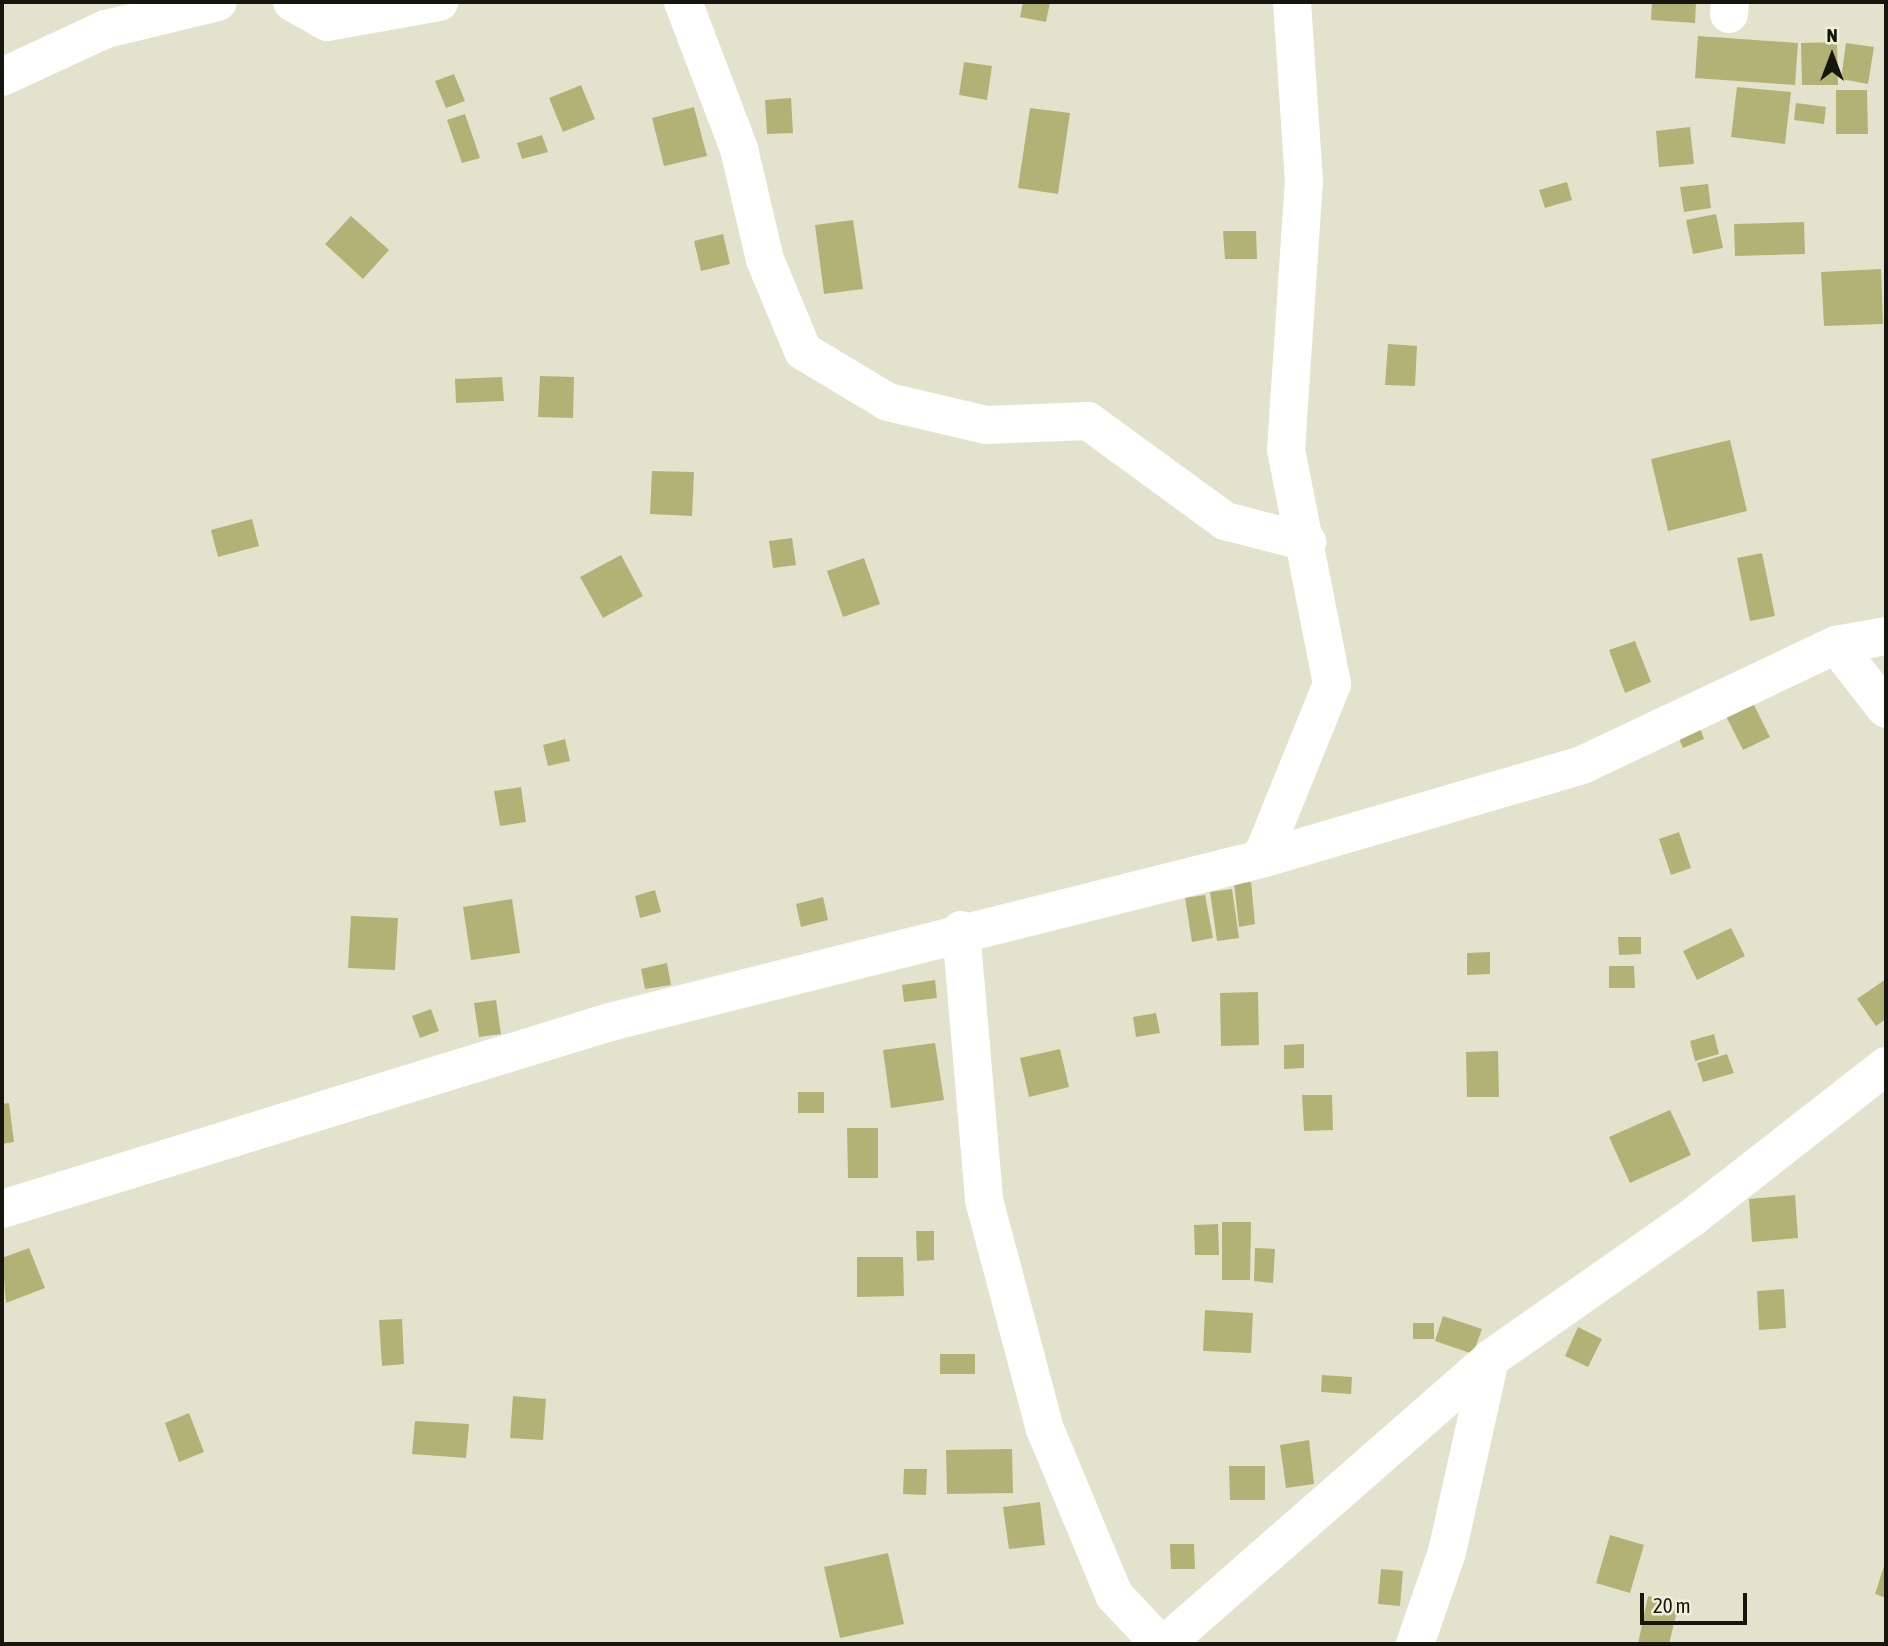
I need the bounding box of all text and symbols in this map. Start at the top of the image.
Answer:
north arrow [1797,21,1867,91]
text: N [1826,24,1838,46]
scale bar [1643,1580,1750,1624]
text: 20 m [1653,1593,1691,1617]

